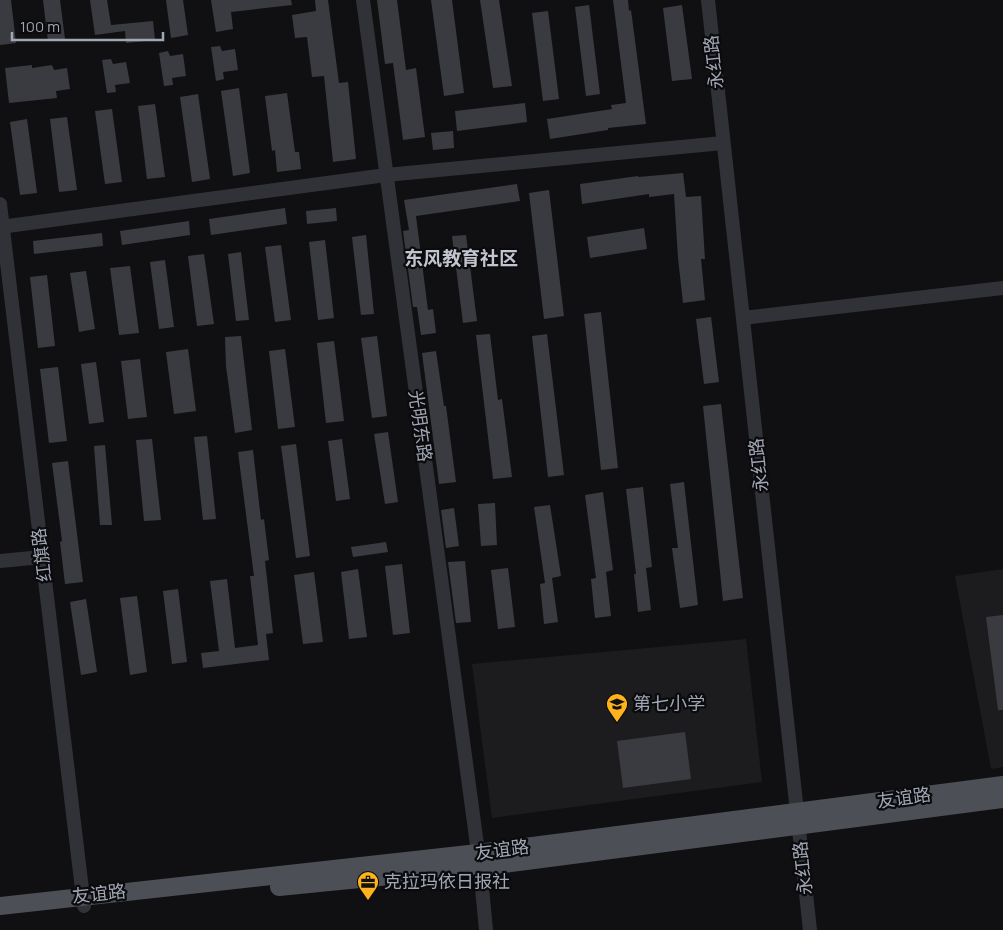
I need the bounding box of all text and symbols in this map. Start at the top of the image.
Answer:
scale bar [12,10,164,42]
text: 100 m [20,16,60,37]
street label: 永红路 [698,34,728,90]
district label: 东风教育社区 [404,245,518,271]
street label: 光明东路 [404,389,438,463]
street label: 永红路 [743,437,773,493]
street label: 红旗路 [26,527,56,583]
place label: 第七小学 [633,691,705,715]
school or university icon: 第七小学 [605,692,629,723]
street label: 友谊路 [875,781,932,813]
street label: 友谊路 [474,834,530,864]
street label: 永红路 [787,840,817,896]
place label: 克拉玛依日报社 [384,869,510,893]
office icon: 克拉玛依日报社 [356,870,380,901]
street label: 友谊路 [71,878,127,908]

